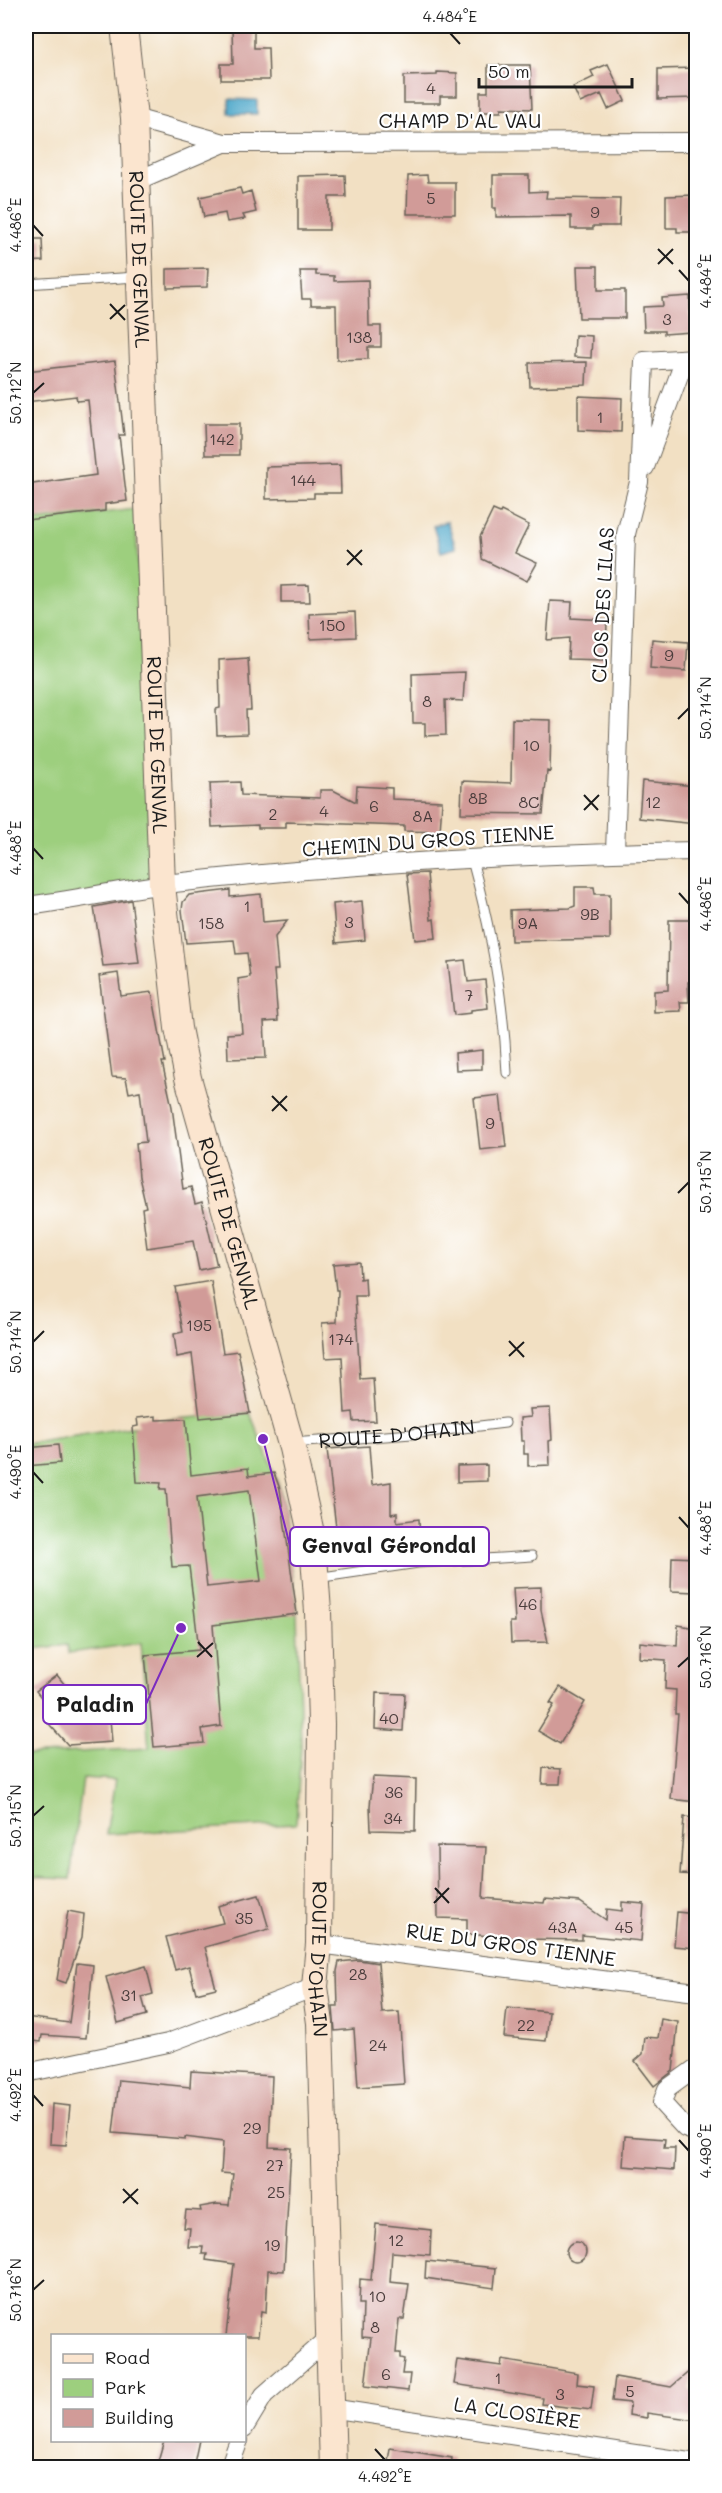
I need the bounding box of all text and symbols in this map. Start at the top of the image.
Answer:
text: 4.484°E [423,6,478,26]
scale bar [479,51,632,89]
text: 50 m [488,59,530,83]
house number: 4 [426,77,436,98]
street label: CHAMP D'AL VAU [379,107,541,133]
street label: ROUTE DE GENVAL [124,170,156,349]
house number: 5 [426,187,436,208]
text: 4.486°E [5,197,25,252]
house number: 9 [590,201,600,222]
text: 4.484°E [695,253,715,308]
house number: 3 [662,308,672,329]
house number: 138 [346,326,372,347]
text: 50.712°N [5,362,25,424]
house number: 1 [596,406,604,427]
house number: 142 [209,428,235,449]
house number: 144 [290,469,317,490]
street label: CLOS DES LILAS [585,526,619,684]
house number: 150 [319,614,345,635]
house number: 9 [664,644,674,665]
street label: ROUTE DE GENVAL [142,656,174,835]
text: 50.714°N [695,676,715,740]
house number: 8 [422,690,432,711]
house number: 10 [522,734,540,755]
house number: 8B [468,787,488,808]
house number: 8C [518,791,540,812]
house number: 12 [645,791,661,812]
house number: 6 [369,795,379,816]
house number: 4 [319,800,329,821]
house number: 2 [269,803,277,824]
house number: 8A [413,805,433,826]
street label: CHEMIN DU GROS TIENNE [301,818,555,862]
text: 4.488°E [5,820,25,875]
text: 4.486°E [695,876,715,931]
house number: 1 [243,895,251,916]
house number: 9B [580,903,600,924]
house number: 3 [344,911,354,932]
house number: 158 [198,912,224,933]
house number: 9A [518,912,538,933]
house number: 7 [465,984,474,1005]
house number: 9 [485,1112,495,1133]
street label: ROUTE DE GENVAL [193,1134,267,1313]
text: 50.715°N [695,1150,715,1214]
text: 50.714°N [5,1310,25,1374]
house number: 195 [186,1314,212,1335]
house number: 174 [328,1328,354,1349]
street label: ROUTE D'OHAIN [318,1413,476,1453]
text: 4.490°E [5,1444,25,1499]
text: 4.488°E [695,1500,715,1555]
callout: Genval Gérondal [290,1527,489,1566]
text: Genval Gérondal [302,1531,476,1558]
house number: 46 [518,1593,538,1614]
text: 50.716°N [695,1625,715,1689]
callout: Paladin [43,1685,146,1724]
text: Paladin [56,1690,134,1717]
house number: 40 [379,1707,399,1728]
house number: 36 [384,1781,404,1802]
text: 50.715°N [5,1784,25,1848]
house number: 34 [384,1807,403,1828]
street label: ROUTE D'OHAIN [303,1881,334,2037]
house number: 35 [235,1907,253,1928]
street label: RUE DU GROS TIENNE [405,1916,617,1972]
house number: 43A [548,1916,578,1937]
house number: 45 [615,1916,633,1937]
house number: 28 [349,1963,368,1984]
house number: 31 [121,1984,137,2005]
house number: 22 [517,2014,535,2035]
house number: 24 [369,2034,388,2055]
text: 4.492°E [5,2068,25,2122]
house number: 29 [243,2117,261,2138]
text: 4.490°E [695,2123,715,2178]
house number: 27 [266,2154,284,2175]
house number: 25 [267,2181,285,2202]
house number: 12 [388,2229,404,2250]
house number: 19 [264,2234,280,2255]
text: 50.716°N [5,2258,25,2322]
house number: 10 [368,2285,386,2306]
house number: 8 [370,2316,380,2337]
legend [51,2334,246,2442]
text: Road [105,2345,150,2369]
house number: 6 [381,2363,391,2384]
house number: 1 [494,2367,502,2388]
text: Park [105,2375,146,2399]
house number: 5 [625,2380,635,2401]
house number: 3 [555,2383,565,2404]
street label: LA CLOSIÈRE [452,2390,582,2434]
text: Building [105,2405,173,2429]
text: 4.492°E [358,2466,412,2486]

